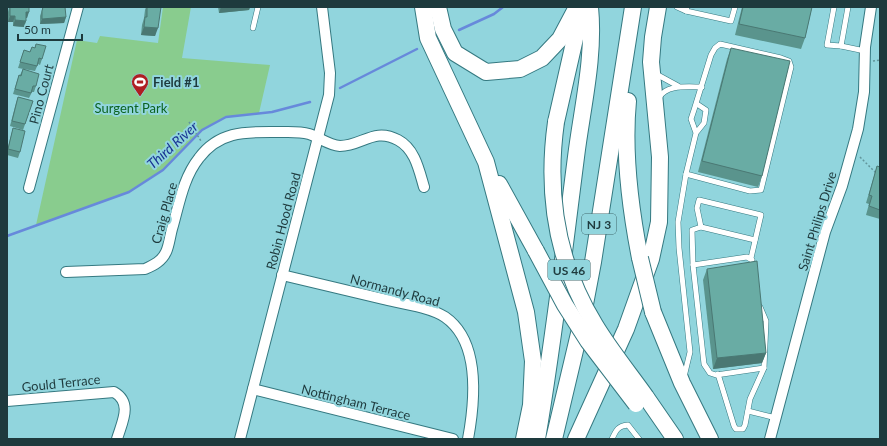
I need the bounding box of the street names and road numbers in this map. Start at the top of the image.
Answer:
street label: Pino Court [25,62,57,126]
street label: Saint Philips Drive [794,169,840,273]
street label: Robin Hood Road [262,171,304,271]
street label: Craig Place [148,180,180,246]
road number: NJ 3 [582,214,616,234]
road number: US 46 [548,260,590,280]
street label: Normandy Road [348,270,442,310]
street label: Gould Terrace [21,371,101,395]
street label: Nottingham Terrace [300,381,412,423]

